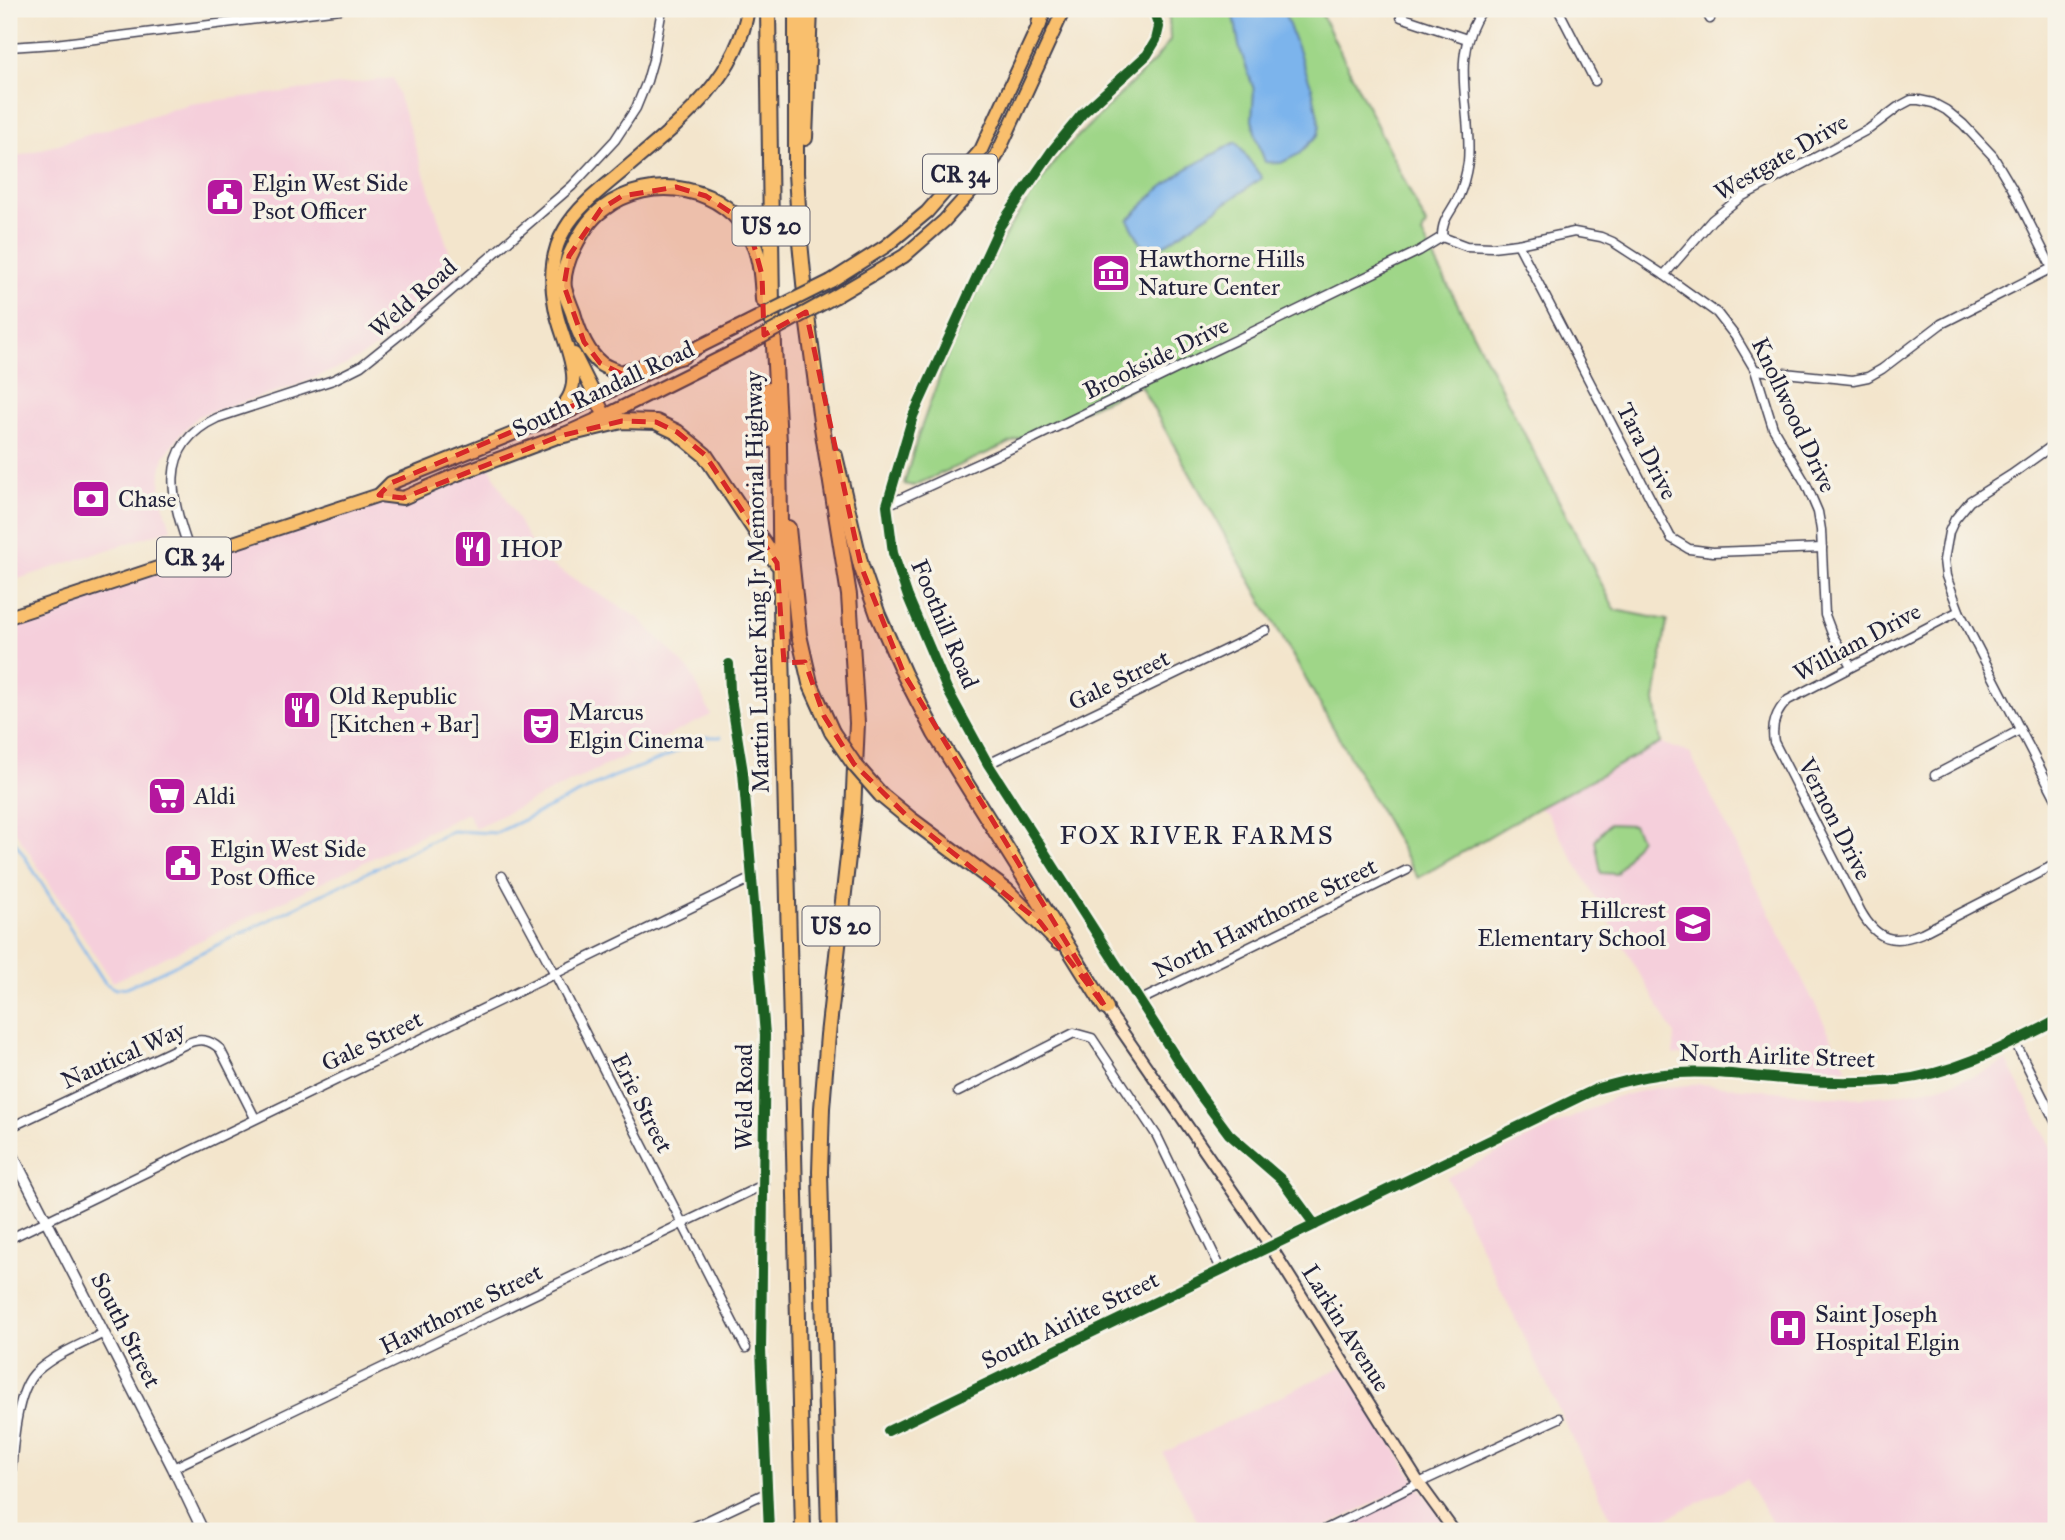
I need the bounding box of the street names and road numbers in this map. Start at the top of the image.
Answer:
street label: Westgate Drive [1709,107,1853,207]
road number: CR 34 [923,154,997,194]
road number: US 20 [732,206,810,246]
street label: Weld Road [363,252,463,344]
street label: Brookside Drive [1078,310,1234,406]
street label: Knollwood Drive [1745,333,1843,497]
street label: South Randall Road [507,334,699,444]
street label: Martin Luther King Jr Memorial Highway [738,370,776,793]
street label: Tara Drive [1610,397,1684,505]
road number: CR 34 [157,538,231,576]
street label: Foothill Road [904,555,986,693]
street label: William Drive [1788,596,1926,688]
street label: Gale Street [1063,642,1175,717]
street label: Vernon Drive [1791,752,1879,885]
street label: North Hawthorne Street [1148,851,1382,985]
road number: US 20 [802,906,880,945]
street label: Gale Street [316,1003,428,1078]
street label: Nautical Way [56,1014,190,1096]
street label: North Airlite Street [1679,1038,1876,1074]
street label: Weld Road [729,1044,759,1150]
street label: Erie Street [604,1048,680,1158]
street label: Hawthorne Street [375,1256,548,1361]
street label: Larkin Avenue [1295,1259,1397,1397]
street label: South Airlite Street [976,1264,1164,1376]
street label: South Street [84,1267,168,1393]

